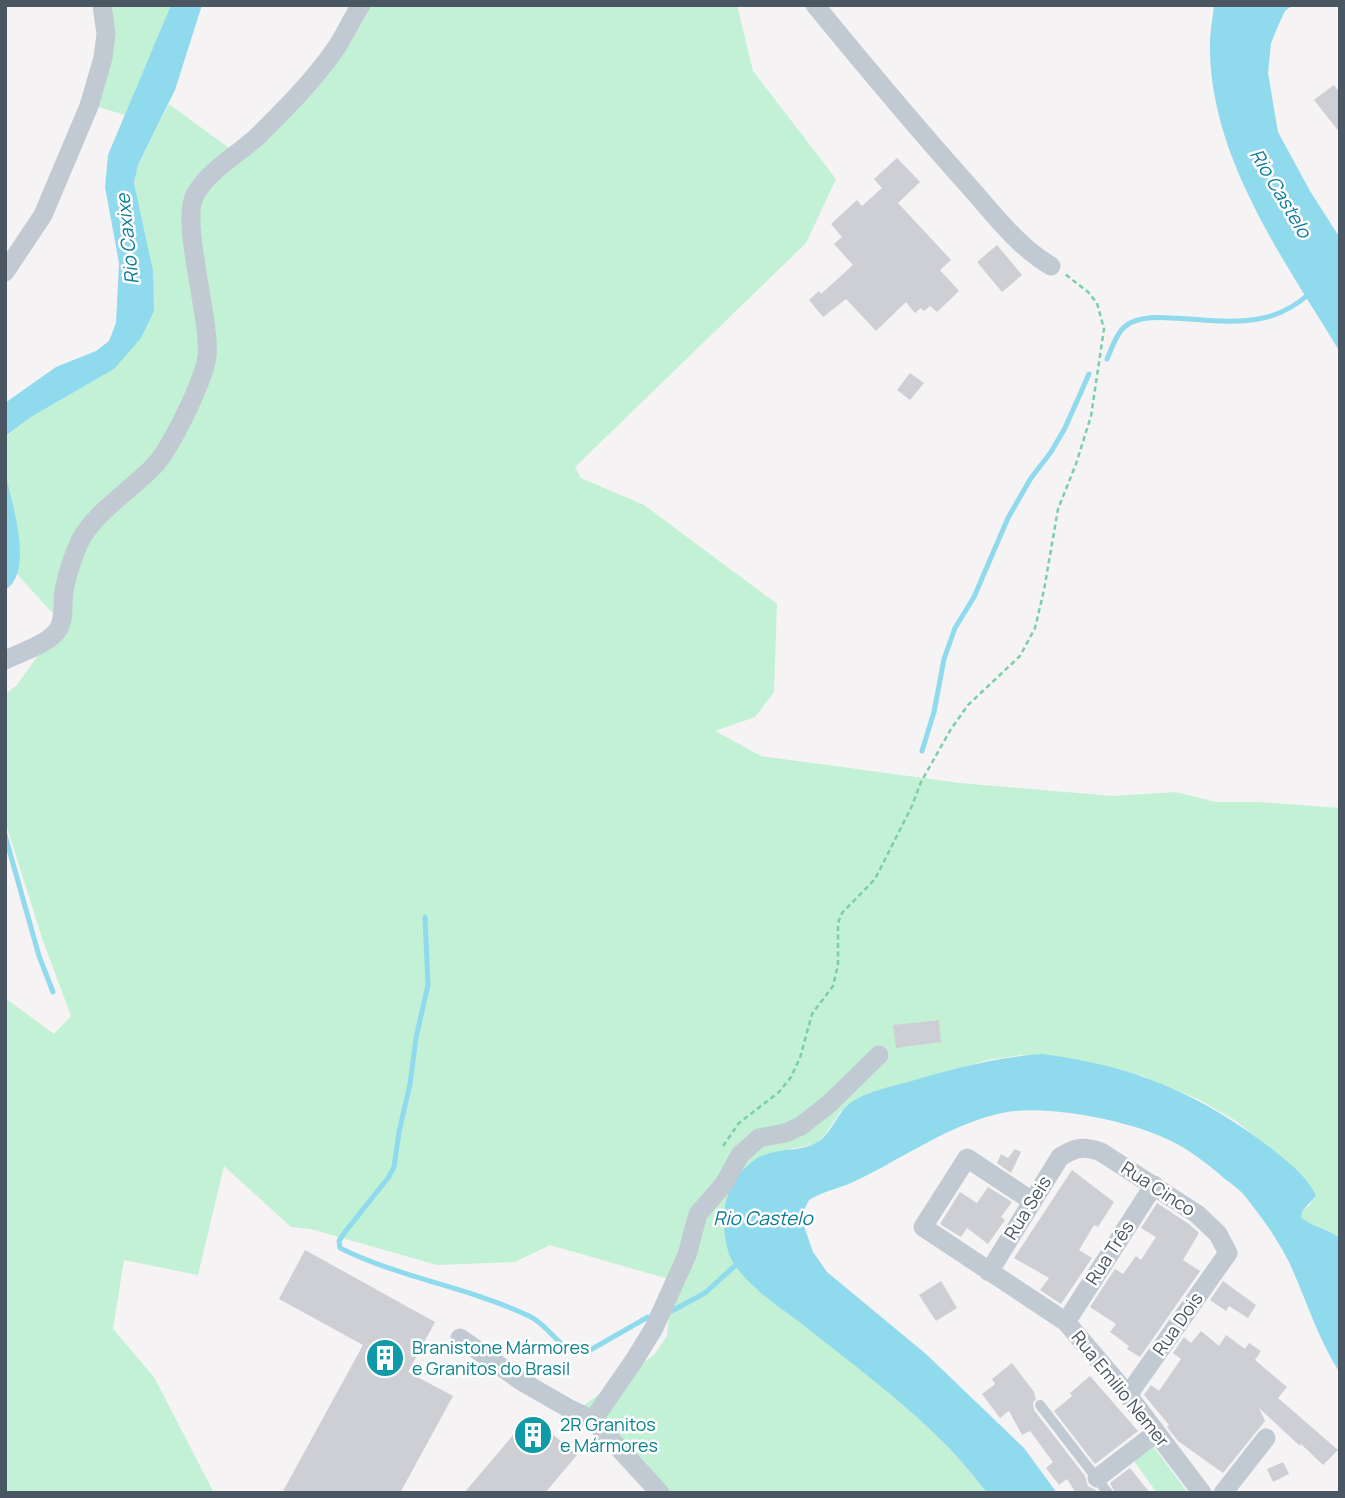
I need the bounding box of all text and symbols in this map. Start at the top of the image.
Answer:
water label: Rio Castelo [1244,144,1319,244]
water label: Rio Caxixe [109,191,145,286]
street label: Rua Cinco [1117,1155,1200,1221]
street label: Rua Seis [998,1171,1056,1244]
water label: Rio Castelo [713,1205,815,1231]
street label: Rua Três [1080,1216,1139,1289]
street label: Rua Dois [1147,1287,1208,1360]
street label: Rua Emilio Nemer [1067,1325,1175,1452]
place label: Branistone Mármores e Granitos do Brasil [412,1335,590,1380]
building icon: Branistone Mármores e Granitos do Brasil [364,1337,406,1379]
place label: 2R Granitos e Mármores [560,1412,658,1457]
building icon: 2R Granitos e Mármores [512,1414,554,1456]

